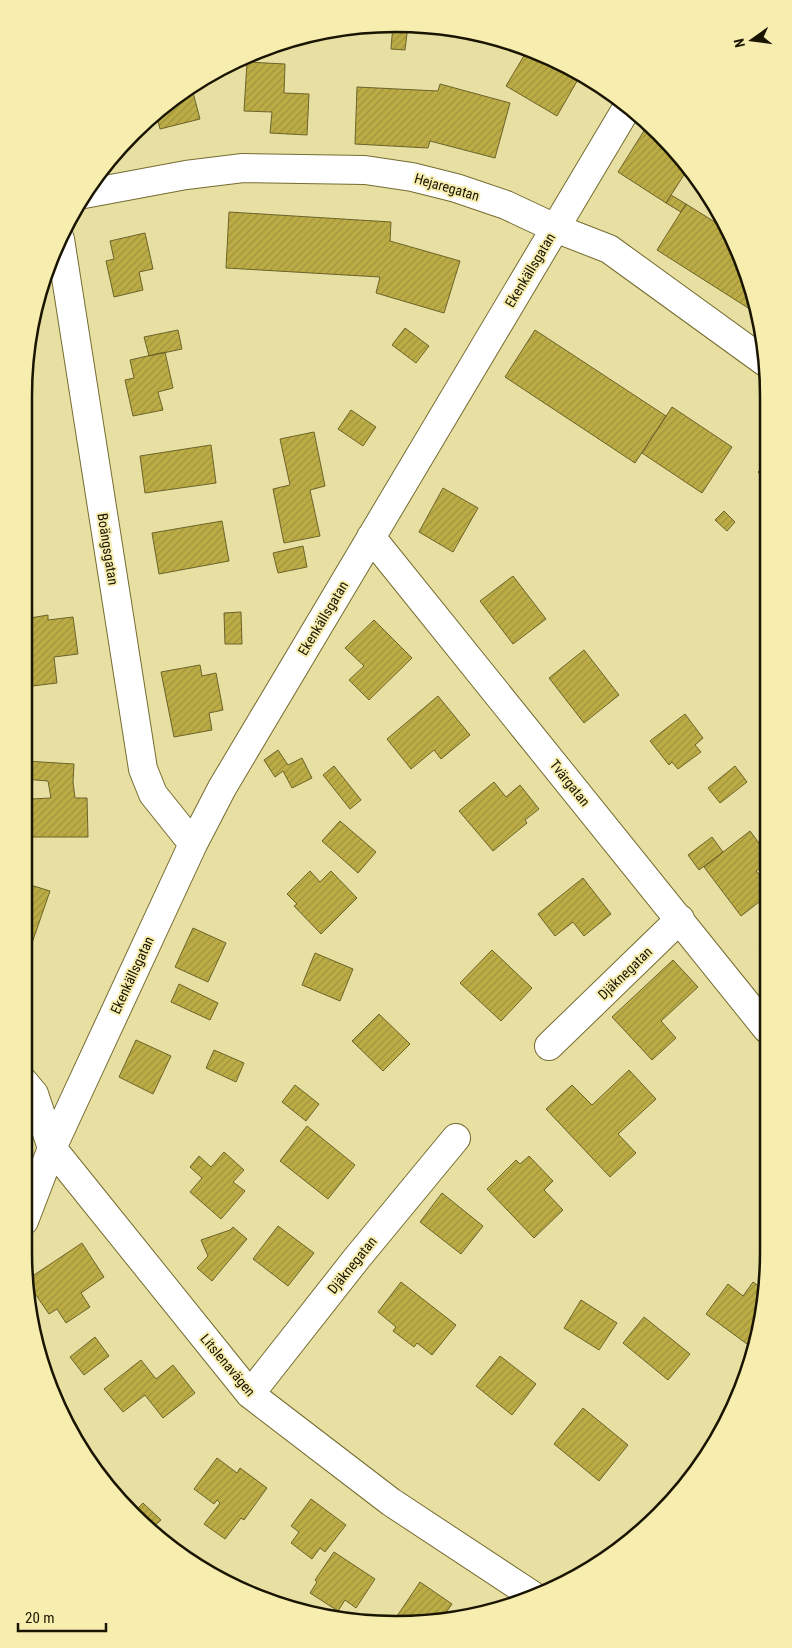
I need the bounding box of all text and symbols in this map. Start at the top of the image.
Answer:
north arrow [727,15,777,65]
text: N [731,37,748,49]
street label: Hejaregatan [413,170,481,204]
street label: Ekenkällsgatan [502,230,558,310]
street label: Boängsgatan [94,512,122,586]
street label: Ekenkällsgatan [295,578,351,658]
street label: Tvärgatan [547,757,593,809]
street label: Ekenkällsgatan [107,934,157,1016]
street label: Djäknegatan [595,943,655,1003]
street label: Djäknegatan [324,1233,380,1297]
street label: Litslenavägen [197,1331,259,1399]
scale bar [18,1600,105,1632]
text: 20 m [25,1609,55,1627]

